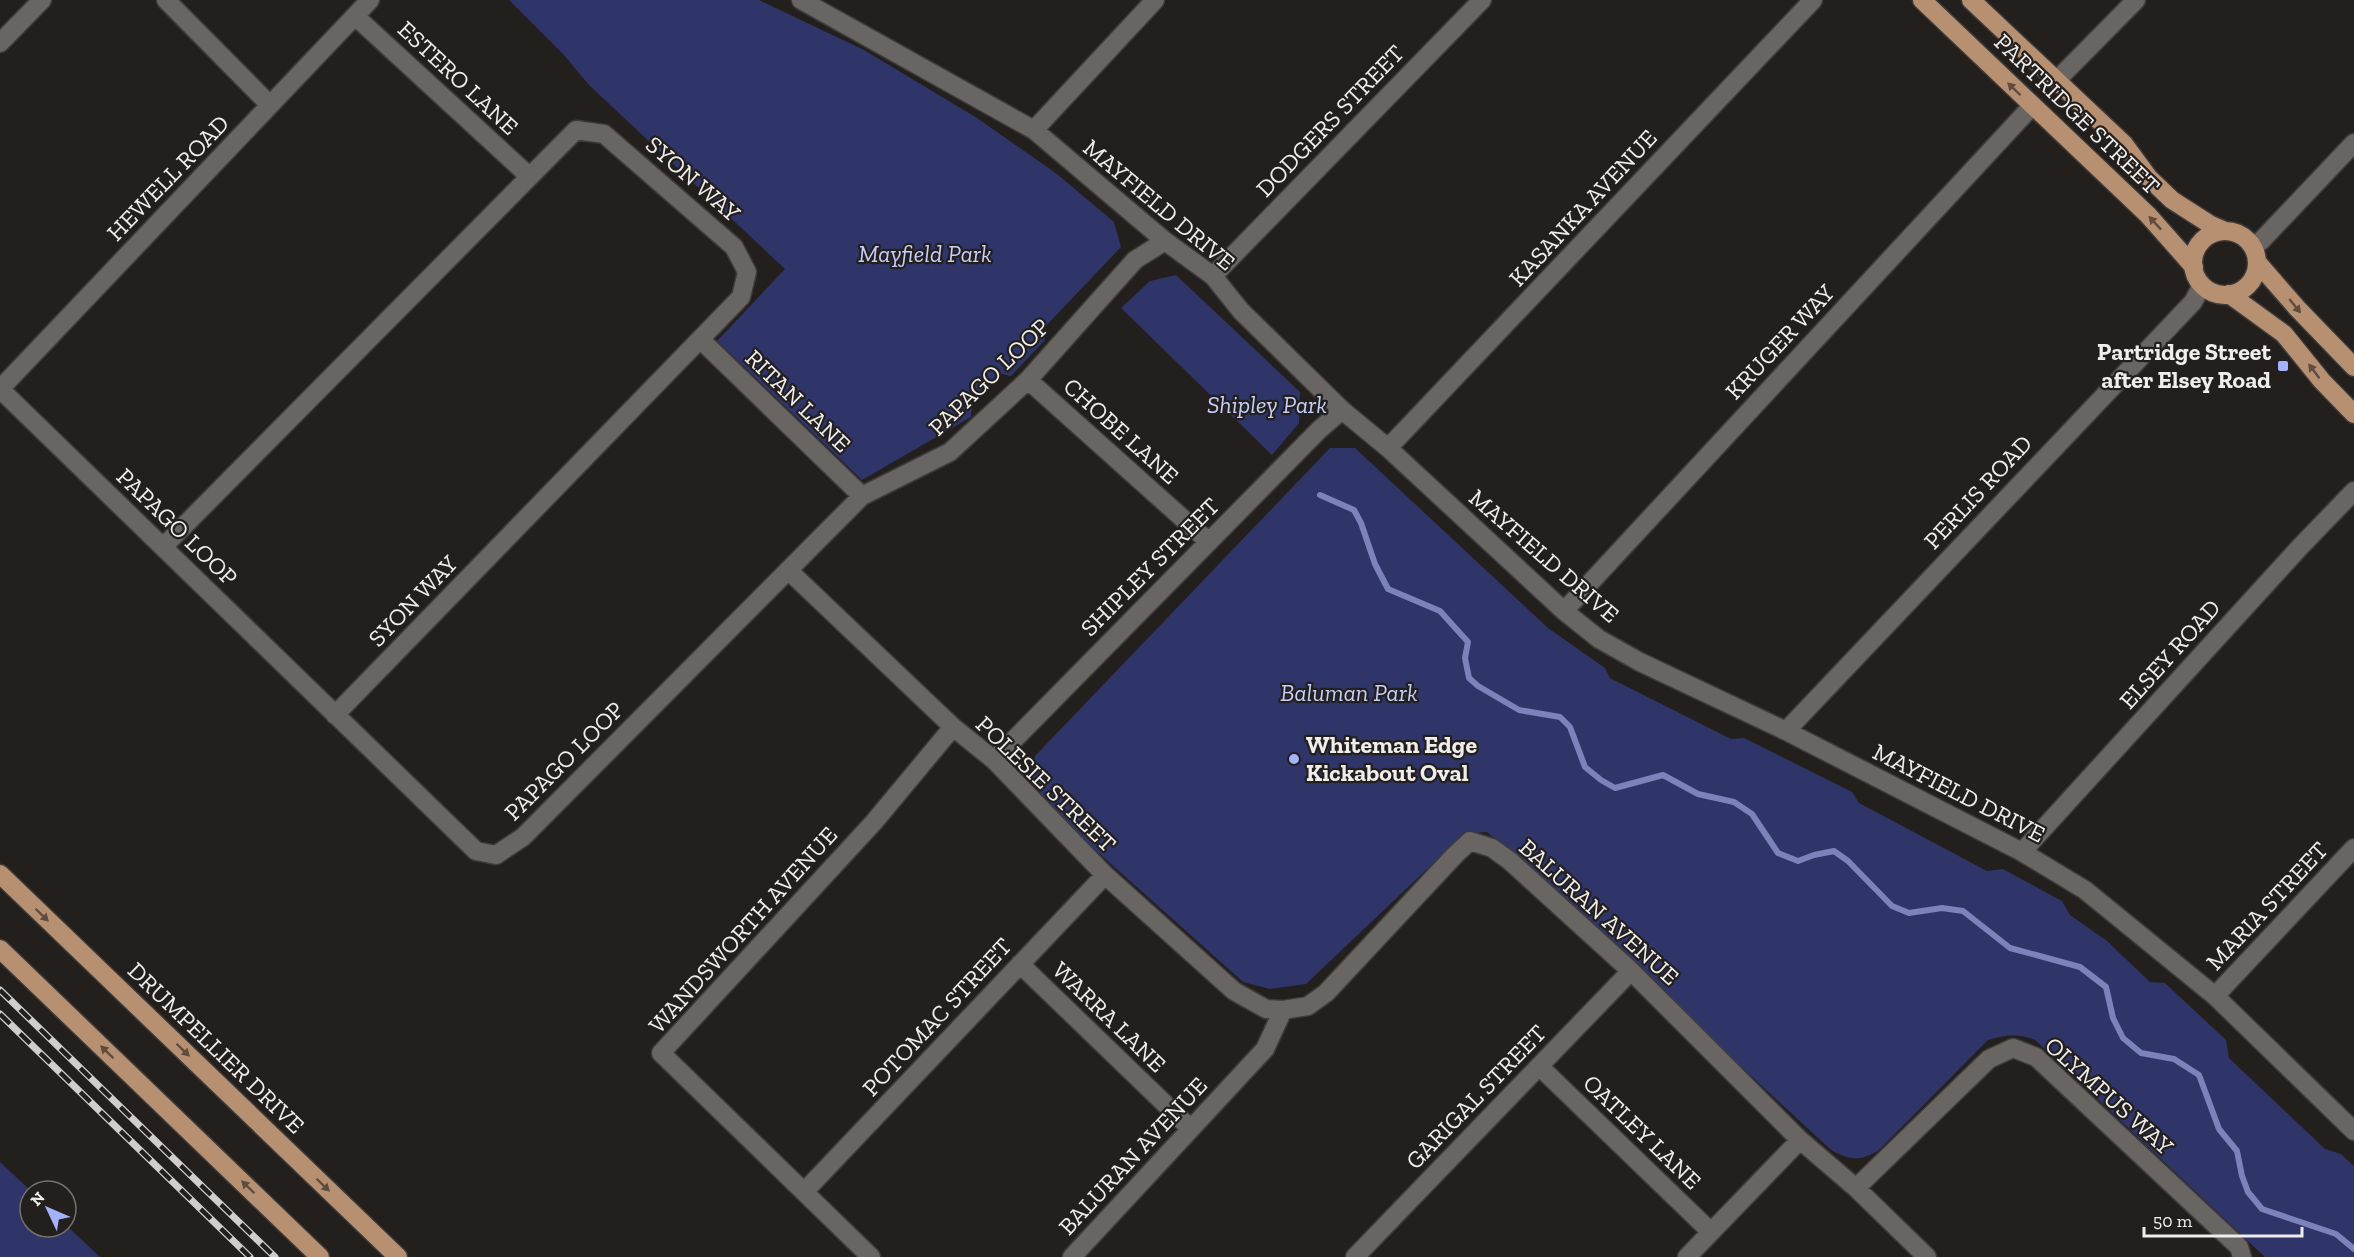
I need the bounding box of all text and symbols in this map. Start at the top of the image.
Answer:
street label: ESTERO LANE [392,15,525,141]
street label: PARTRIDGE STREET [1989,27,2166,200]
street label: DODGERS STREET [1250,38,1410,203]
one-way arrow [2008,82,2022,96]
street label: HEWELL ROAD [100,109,235,247]
street label: KASANKA AVENUE [1502,123,1663,292]
street label: SYON WAY [640,130,747,228]
street label: MAYFIELD DRIVE [1078,133,1241,277]
one-way arrow [2149,216,2162,231]
park label: Mayfield Park [858,239,992,268]
street label: KRUGER WAY [1719,278,1840,405]
one-way arrow [2289,298,2302,314]
street label: PAPAGO LOOP [922,312,1055,442]
place label: Partridge Street after Elsey Road [2097,337,2271,394]
street label: RITAN LANE [740,343,857,458]
marker: Partridge Street after Elsey Road [2276,359,2290,373]
one-way arrow [2308,363,2321,379]
street label: CHOBE LANE [1058,371,1185,490]
park label: Shipley Park [1207,390,1327,419]
street label: PERLIS ROAD [1917,429,2038,555]
street label: PAPAGO LOOP [111,462,244,592]
street label: MAYFIELD DRIVE [1463,483,1625,629]
street label: SHIPLEY STREET [1074,491,1225,642]
street label: SYON WAY [362,549,463,652]
street label: ELSEY ROAD [2113,593,2226,714]
park label: Baluman Park [1280,678,1418,707]
street label: PAPAGO LOOP [498,695,629,826]
street label: POLESIE STREET [970,709,1123,858]
place label: Whiteman Edge Kickabout Oval [1306,730,1477,787]
street label: MAYFIELD DRIVE [1868,737,2050,848]
marker: Whiteman Edge Kickabout Oval [1287,752,1301,766]
street label: WANDSWORTH AVENUE [642,820,843,1039]
street label: BALURAN AVENUE [1513,832,1685,991]
street label: MARIA STREET [2200,835,2334,976]
one-way arrow [35,908,50,922]
street label: POTOMAC STREET [856,931,1017,1102]
street label: WARRA LANE [1046,955,1172,1078]
street label: DRUMPELLIER DRIVE [122,956,311,1139]
street label: GARIGAL STREET [1399,1018,1552,1175]
street label: OLYMPUS WAY [2039,1030,2180,1161]
one-way arrow [175,1043,190,1057]
one-way arrow [100,1045,115,1059]
street label: OATLEY LANE [1577,1068,1707,1195]
street label: BALURAN AVENUE [1052,1071,1213,1240]
one-way arrow [316,1178,330,1192]
north arrow [18,1179,78,1239]
one-way arrow [241,1181,255,1195]
text: N [27,1188,49,1210]
scale bar [2144,1200,2302,1238]
text: 50 m [2153,1210,2193,1232]

